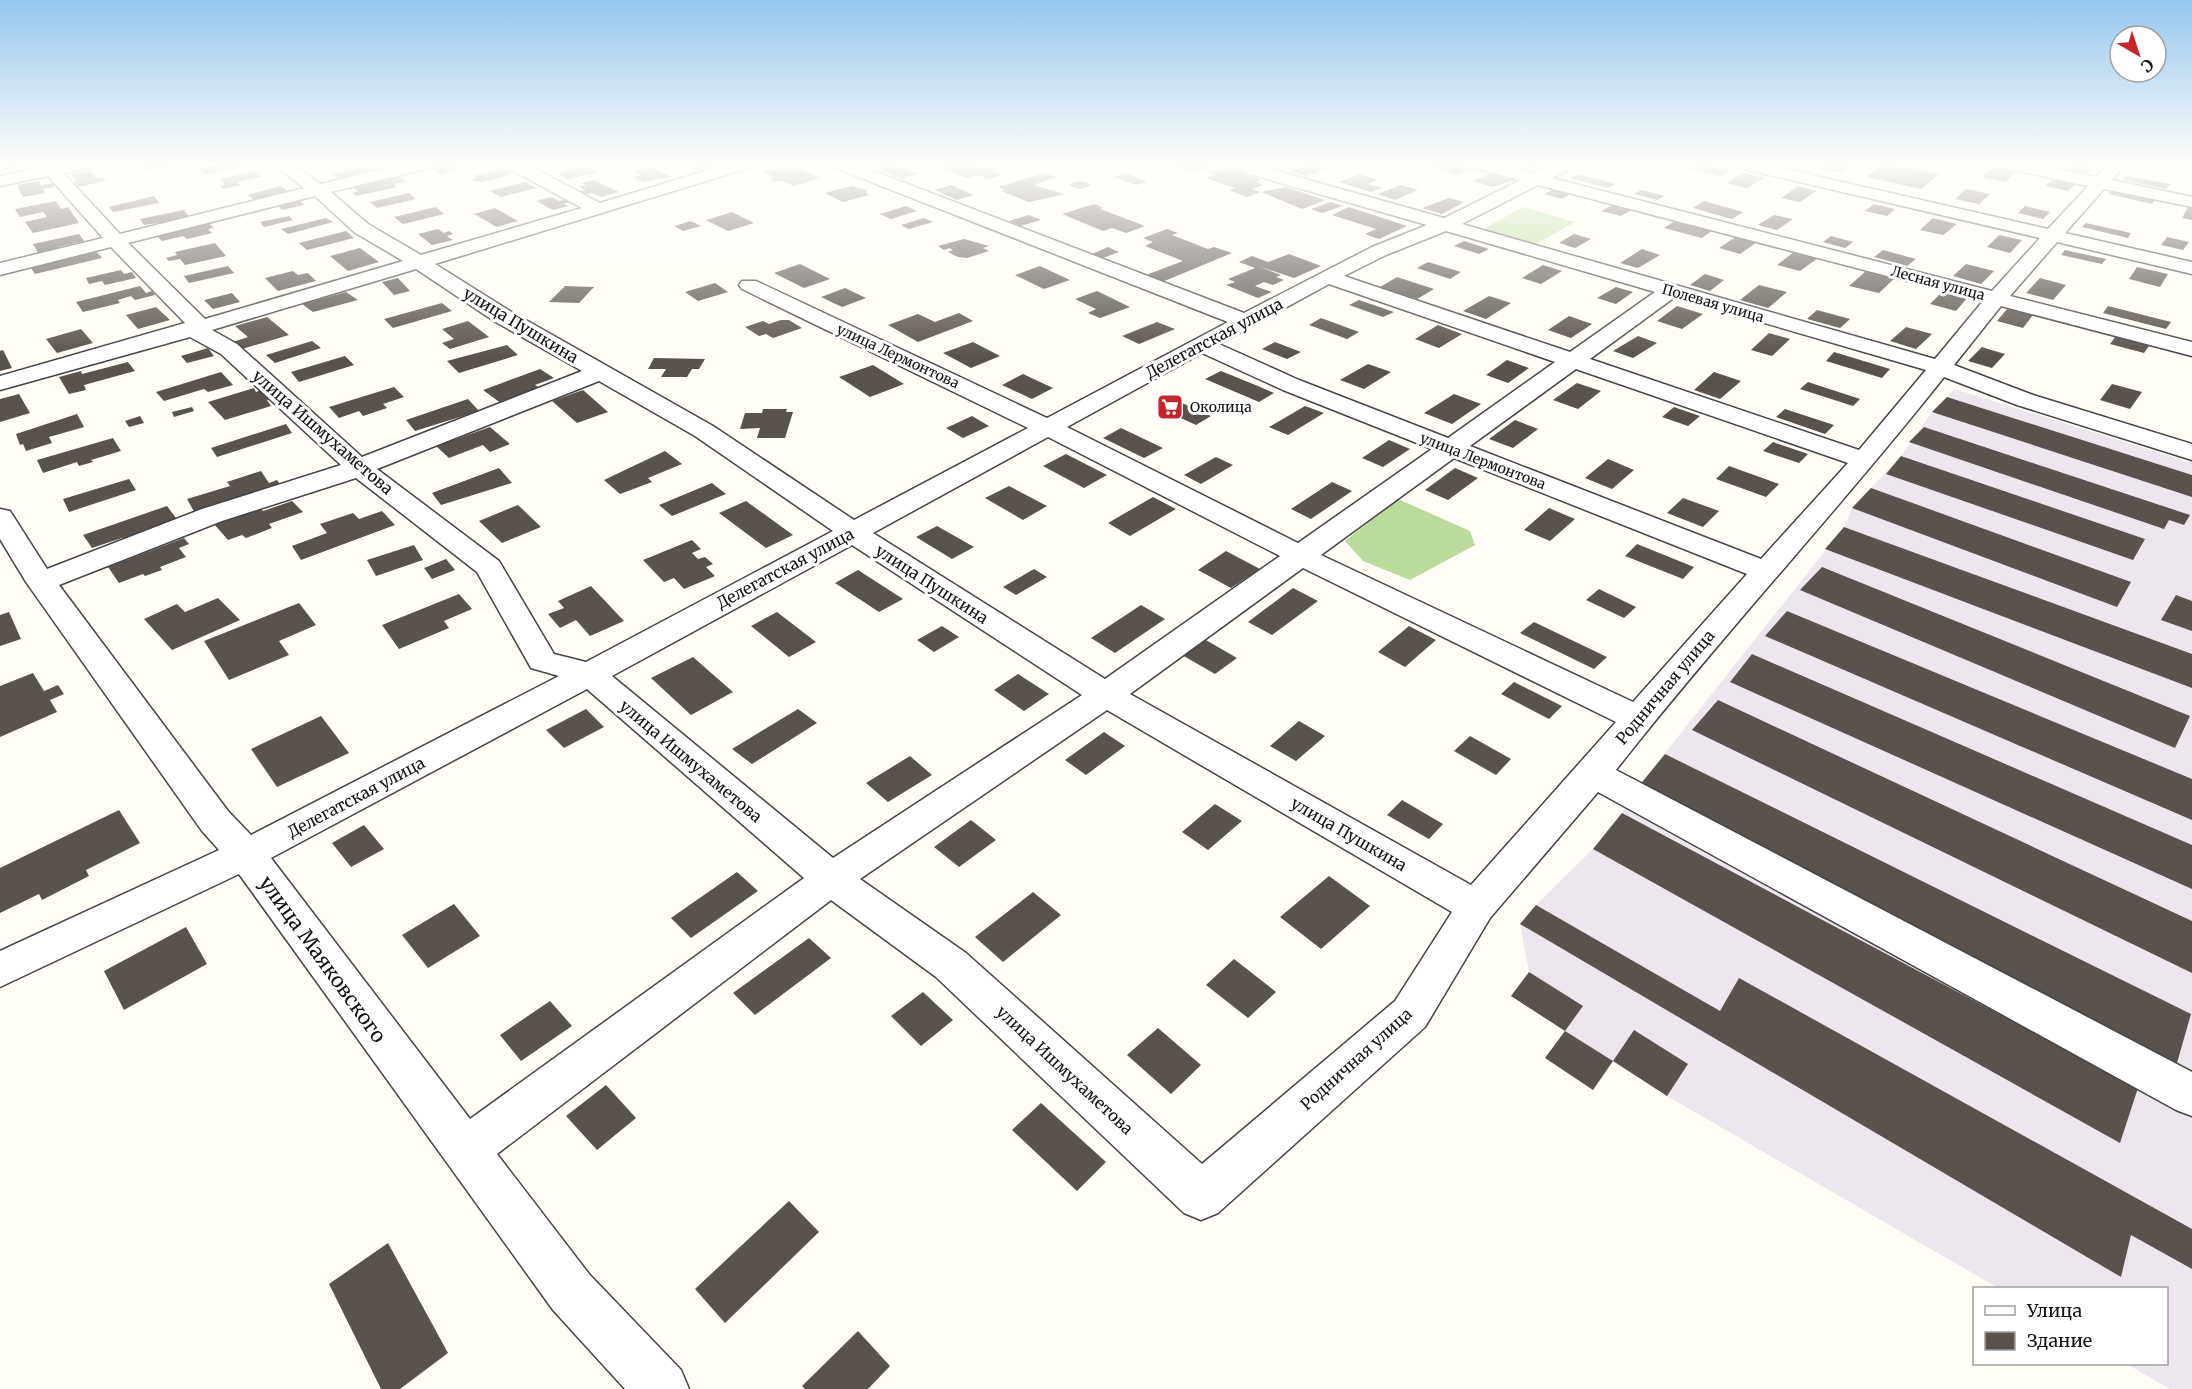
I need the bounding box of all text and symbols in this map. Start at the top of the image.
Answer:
north arrow [2108,24,2168,84]
text: С [2137,55,2158,77]
street label: Лесная улица [1889,262,1987,304]
street label: Полевая улица [1660,280,1767,326]
street label: улица Пушкина [460,283,582,367]
street label: Делегатская улица [1142,293,1286,383]
street label: улица Лермонтова [834,320,963,392]
street label: улица Ишмухаметова [249,365,398,499]
supermarket icon: Околица [1155,392,1185,422]
place label: Околица [1190,398,1252,416]
street label: улица Лермонтова [1418,429,1549,493]
street label: Делегатская улица [713,523,857,613]
street label: улица Пушкина [872,540,992,628]
street label: Родничная улица [1611,625,1719,748]
street label: улица Ишмухаметова [616,696,767,827]
street label: Делегатская улица [284,752,428,842]
street label: улица Пушкина [1288,793,1411,875]
street label: улица Маяковского [254,871,392,1048]
street label: улица Ишмухаметова [992,1001,1138,1139]
street label: Родничная улица [1296,1003,1416,1114]
legend [1973,1287,2168,1365]
text: Улица [2026,1299,2082,1322]
text: Здание [2027,1329,2092,1352]

